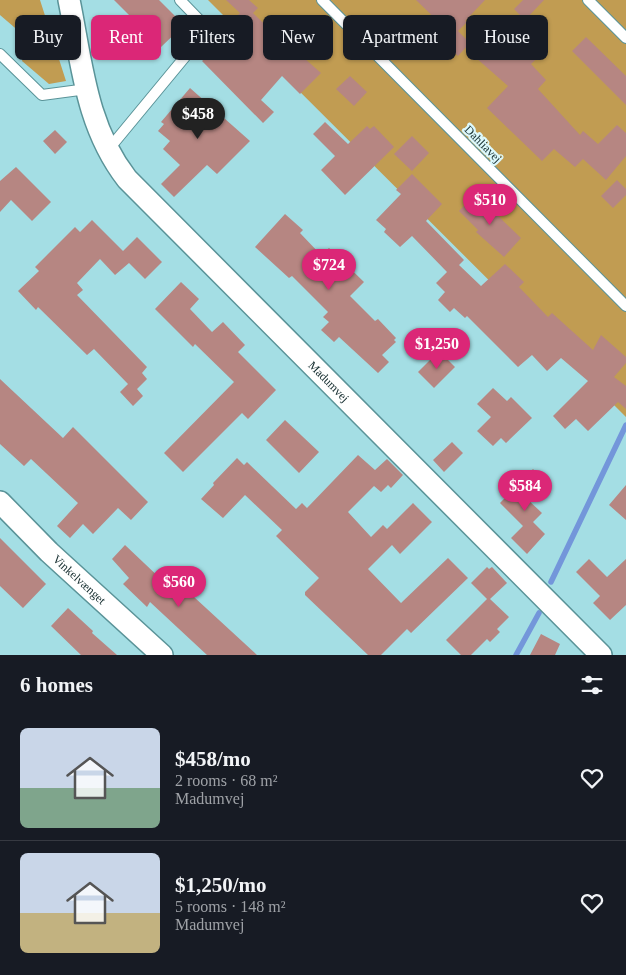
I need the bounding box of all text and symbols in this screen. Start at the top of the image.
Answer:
chip: Buy [15,15,81,60]
chip: Rent [91,15,161,60]
chip: Filters [171,15,253,60]
chip: New [263,15,333,60]
chip: Apartment [343,15,456,60]
chip: House [466,15,548,60]
pin: $458 [168,98,228,140]
text: $458 [182,105,214,122]
street label: Dahliavej [462,123,504,165]
pin: $510 [460,184,520,226]
text: $510 [474,191,506,208]
pin: $724 [299,248,359,291]
text: $724 [313,256,345,273]
pin: $1,250 [396,328,478,370]
text: $1,250 [415,335,459,352]
street label: Madumvej [305,358,352,405]
pin: $584 [495,470,555,512]
text: $584 [509,477,541,494]
street label: Vinkelvænget [50,552,109,608]
pin: $560 [149,566,209,608]
text: $560 [163,573,195,590]
icon: filters [578,671,606,699]
text: 6 homes [20,673,93,697]
text: $458/mo [175,747,251,771]
icon: home [60,748,120,808]
icon: heart [578,764,606,792]
text: 2 rooms · 68 m² [175,772,278,789]
text: Madumvej [175,790,244,807]
icon: home [60,873,120,933]
text: $1,250/mo [175,873,267,897]
icon: heart [578,889,606,917]
text: 5 rooms · 148 m² [175,898,286,915]
text: Madumvej [175,916,244,933]

